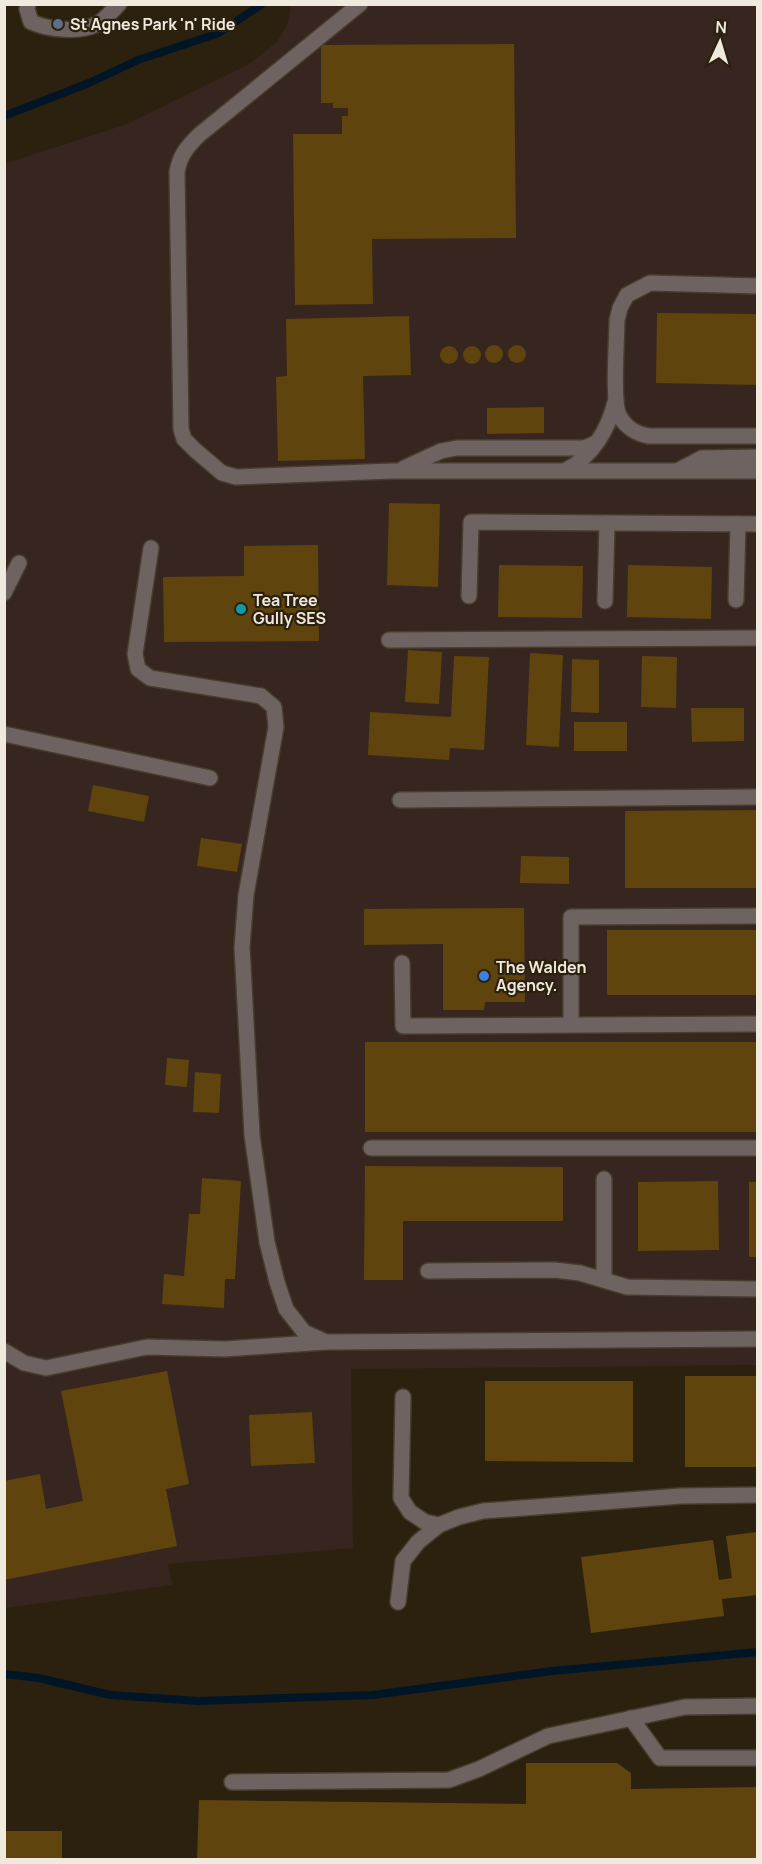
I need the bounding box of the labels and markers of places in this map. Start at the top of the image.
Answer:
place label: St Agnes Park 'n' Ride [70,13,236,35]
marker: St Agnes Park 'n' Ride [51,17,65,31]
place label: Tea Tree Gully SES [253,589,326,629]
marker: Tea Tree Gully SES [234,602,248,616]
place label: The Walden Agency. [496,956,586,996]
marker: The Walden Agency. [477,969,491,983]

